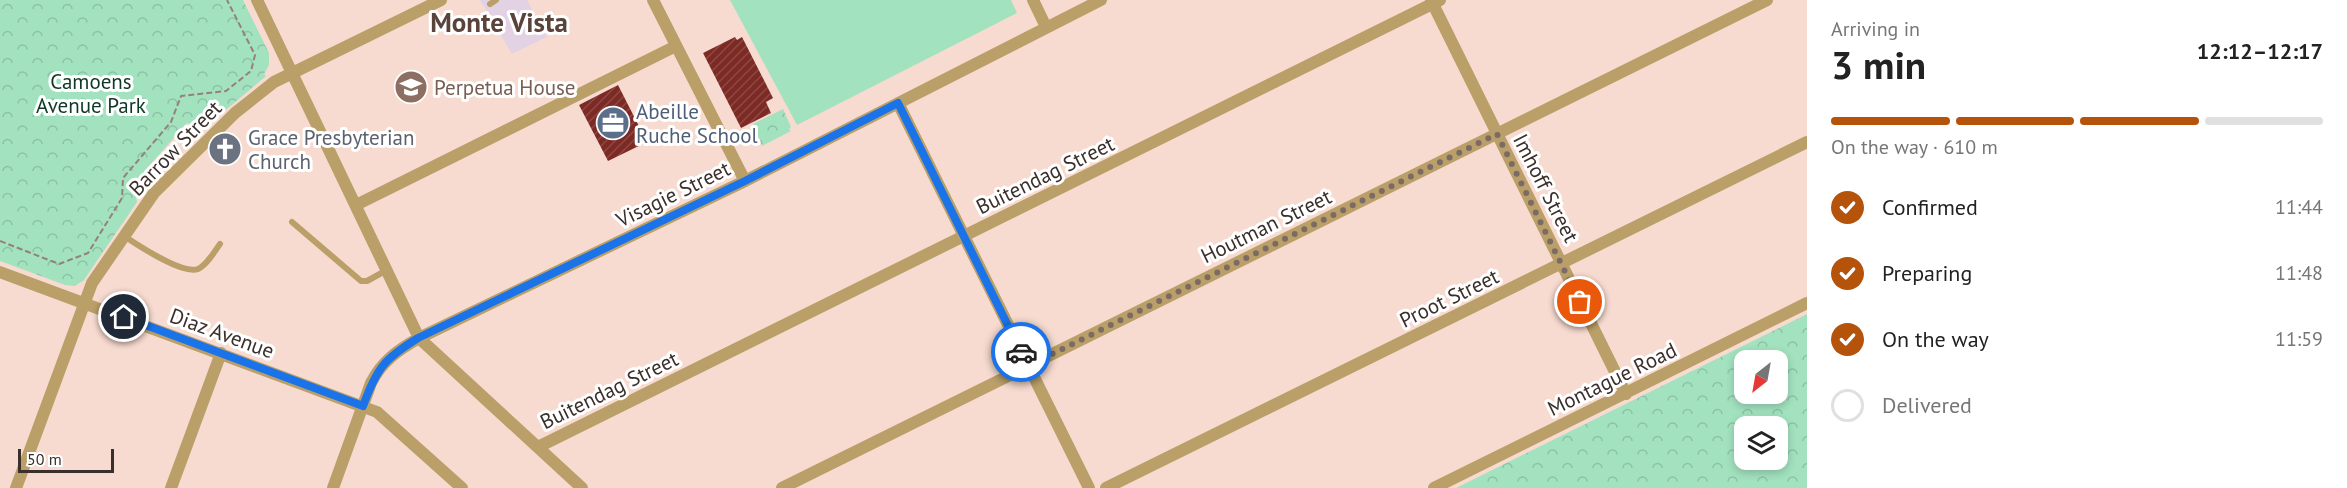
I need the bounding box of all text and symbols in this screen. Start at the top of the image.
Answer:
district label: Monte Vista [430,5,568,39]
text: Arriving in [1831,16,1920,42]
text: 12:12–12:17 [2197,37,2323,65]
text: 3 min [1831,39,1926,90]
park label: Camoens Avenue Park [36,68,146,119]
school or university icon: Perpetua House [393,69,429,105]
place label: Perpetua House [434,74,575,101]
street label: Barrow Street [123,95,227,201]
place label: Abeille Ruche School [636,98,758,149]
office icon: Abeille Ruche School [595,105,631,141]
place label: Grace Presbyterian Church [248,124,414,175]
street label: Imhoff Street [1507,129,1585,247]
street label: Buitendag Street [971,130,1119,220]
church icon: Grace Presbyterian Church [207,131,243,167]
text: On the way · 610 m [1831,134,1998,160]
street label: Visagie Street [611,155,734,234]
street label: Houtman Street [1196,183,1336,269]
icon: check [1831,191,1864,224]
text: Confirmed [1882,193,1978,221]
text: 11:44 [2275,194,2323,220]
icon: check [1831,257,1864,290]
text: Preparing [1882,259,1972,287]
text: 11:48 [2275,260,2323,286]
street label: Proot Street [1395,262,1503,334]
pin [1554,276,1605,327]
icon: bag [1563,285,1596,318]
pin [98,291,149,342]
icon: home [107,300,140,333]
street label: Diaz Avenue [166,302,278,364]
courier [991,322,1051,382]
icon: check [1831,323,1864,356]
text: On the way [1882,325,1989,353]
text: 11:59 [2275,326,2323,352]
icon: car [1005,336,1038,369]
street label: Montague Road [1543,336,1681,422]
street label: Buitendag Street [535,345,683,435]
north arrow [1734,350,1788,404]
map controls [1734,350,1788,470]
text: Delivered [1882,391,1972,419]
button: layers [1734,416,1788,470]
scale bar [18,446,114,474]
text: 50 m [27,449,62,469]

